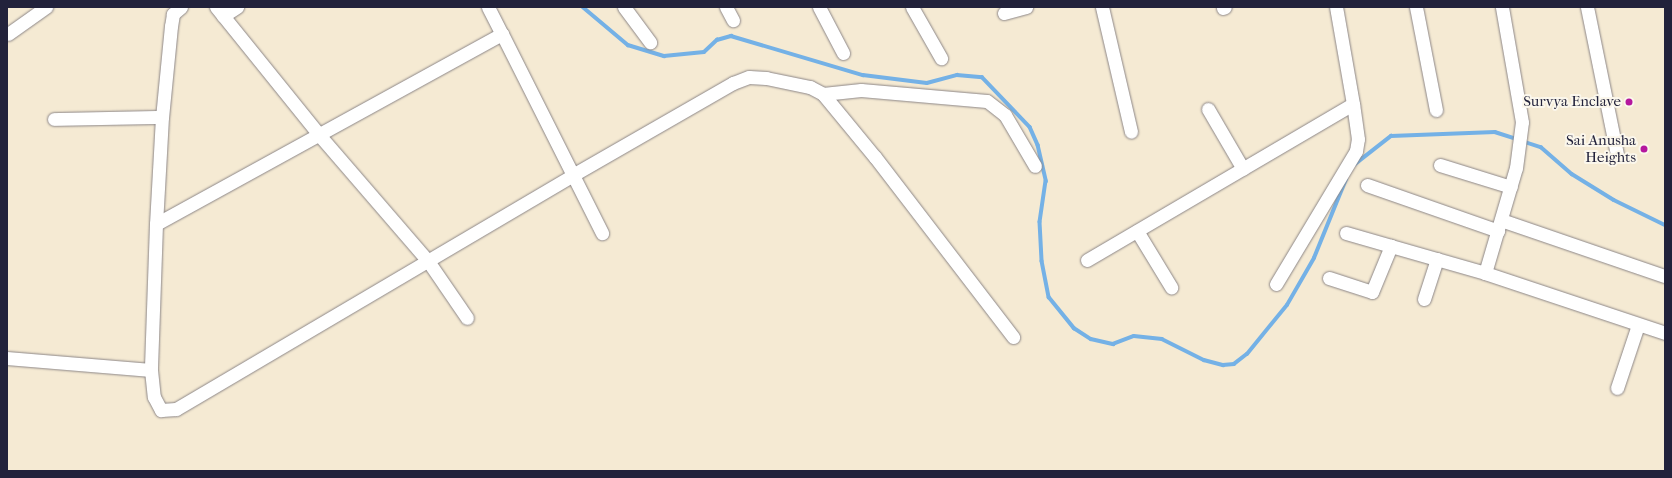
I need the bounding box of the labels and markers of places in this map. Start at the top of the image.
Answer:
place label: Survya Enclave [1523,93,1621,111]
marker: Survya Enclave [1624,97,1634,107]
place label: Sai Anusha Heights [1566,131,1636,166]
marker: Sai Anusha Heights [1639,144,1649,154]

